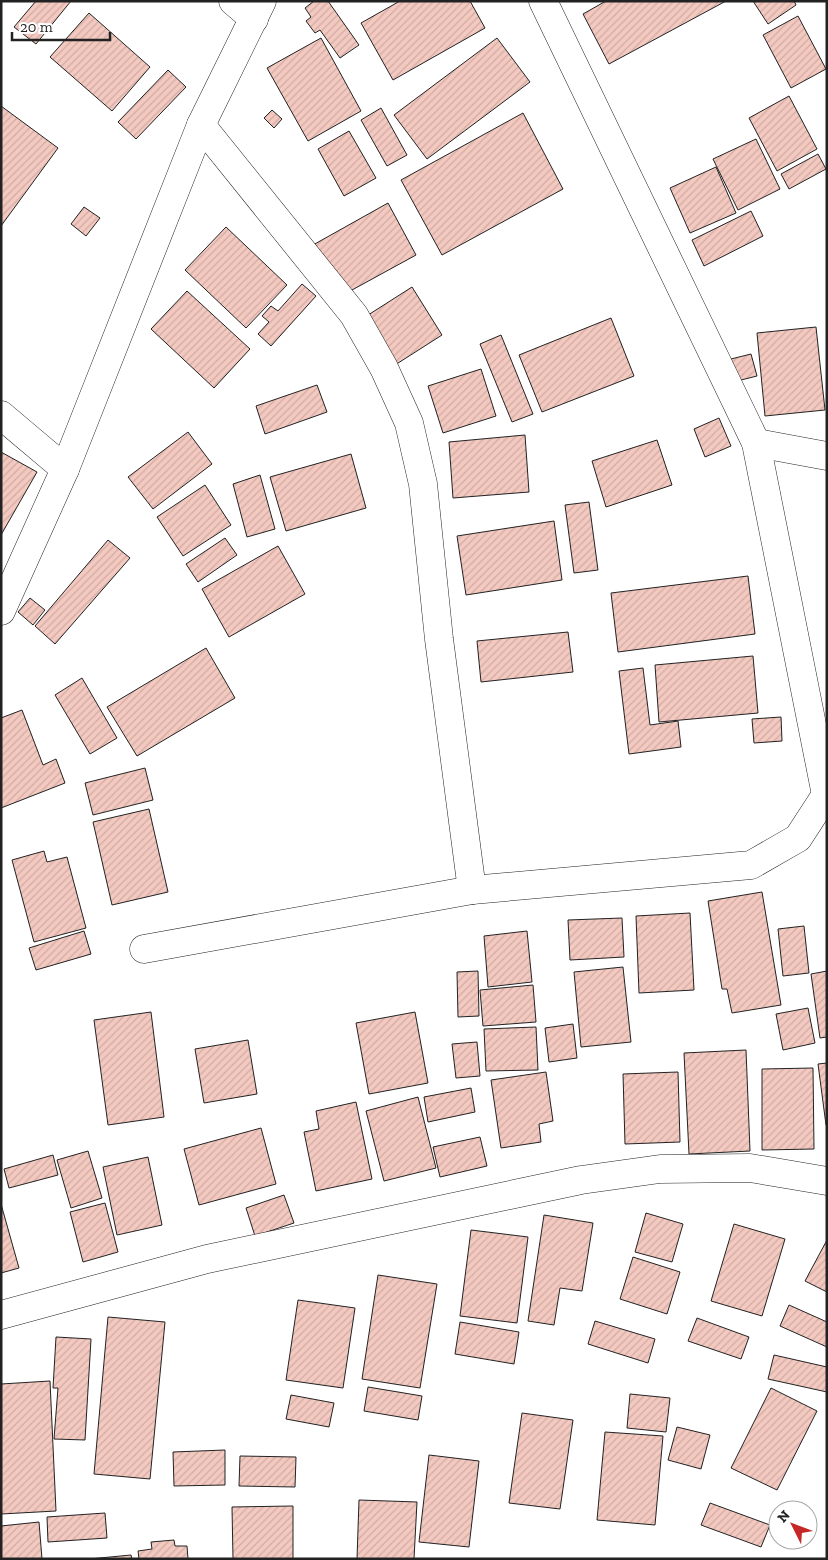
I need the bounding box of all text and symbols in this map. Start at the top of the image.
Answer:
scale bar [12,10,110,42]
text: 20 m [20,18,53,36]
north arrow [768,1500,818,1550]
text: N [774,1507,794,1526]

